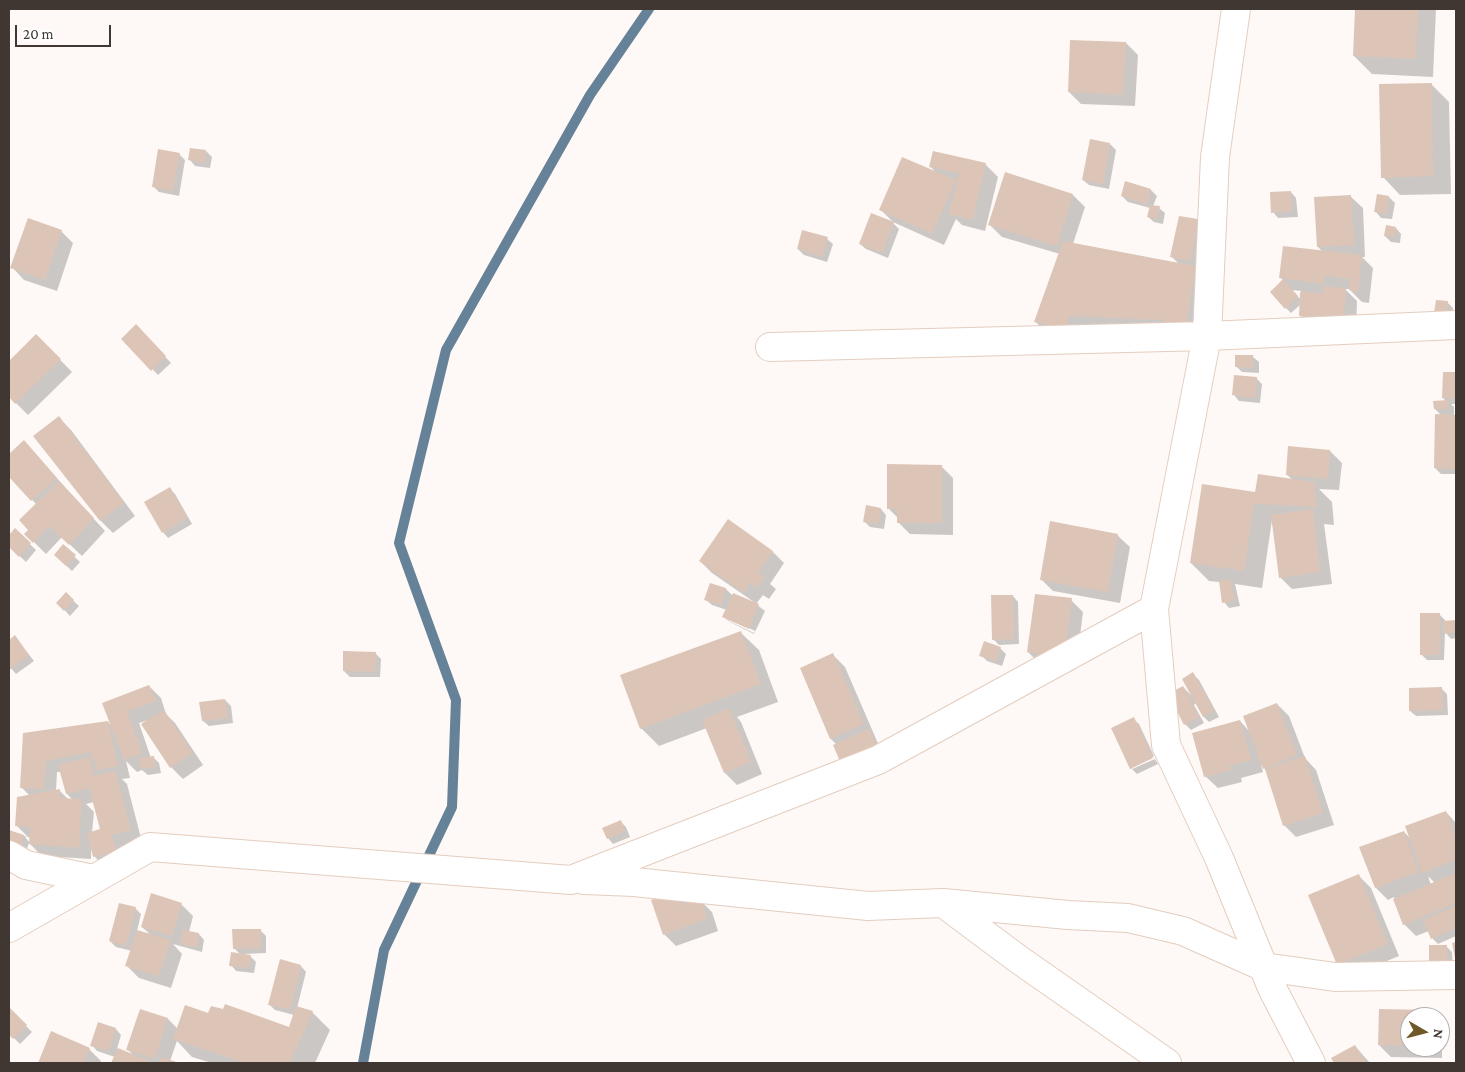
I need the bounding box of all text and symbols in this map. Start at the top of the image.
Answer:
scale bar [18,15,114,47]
text: 20 m [23,26,54,42]
north arrow [1400,1007,1450,1057]
text: N [1430,1028,1447,1040]

